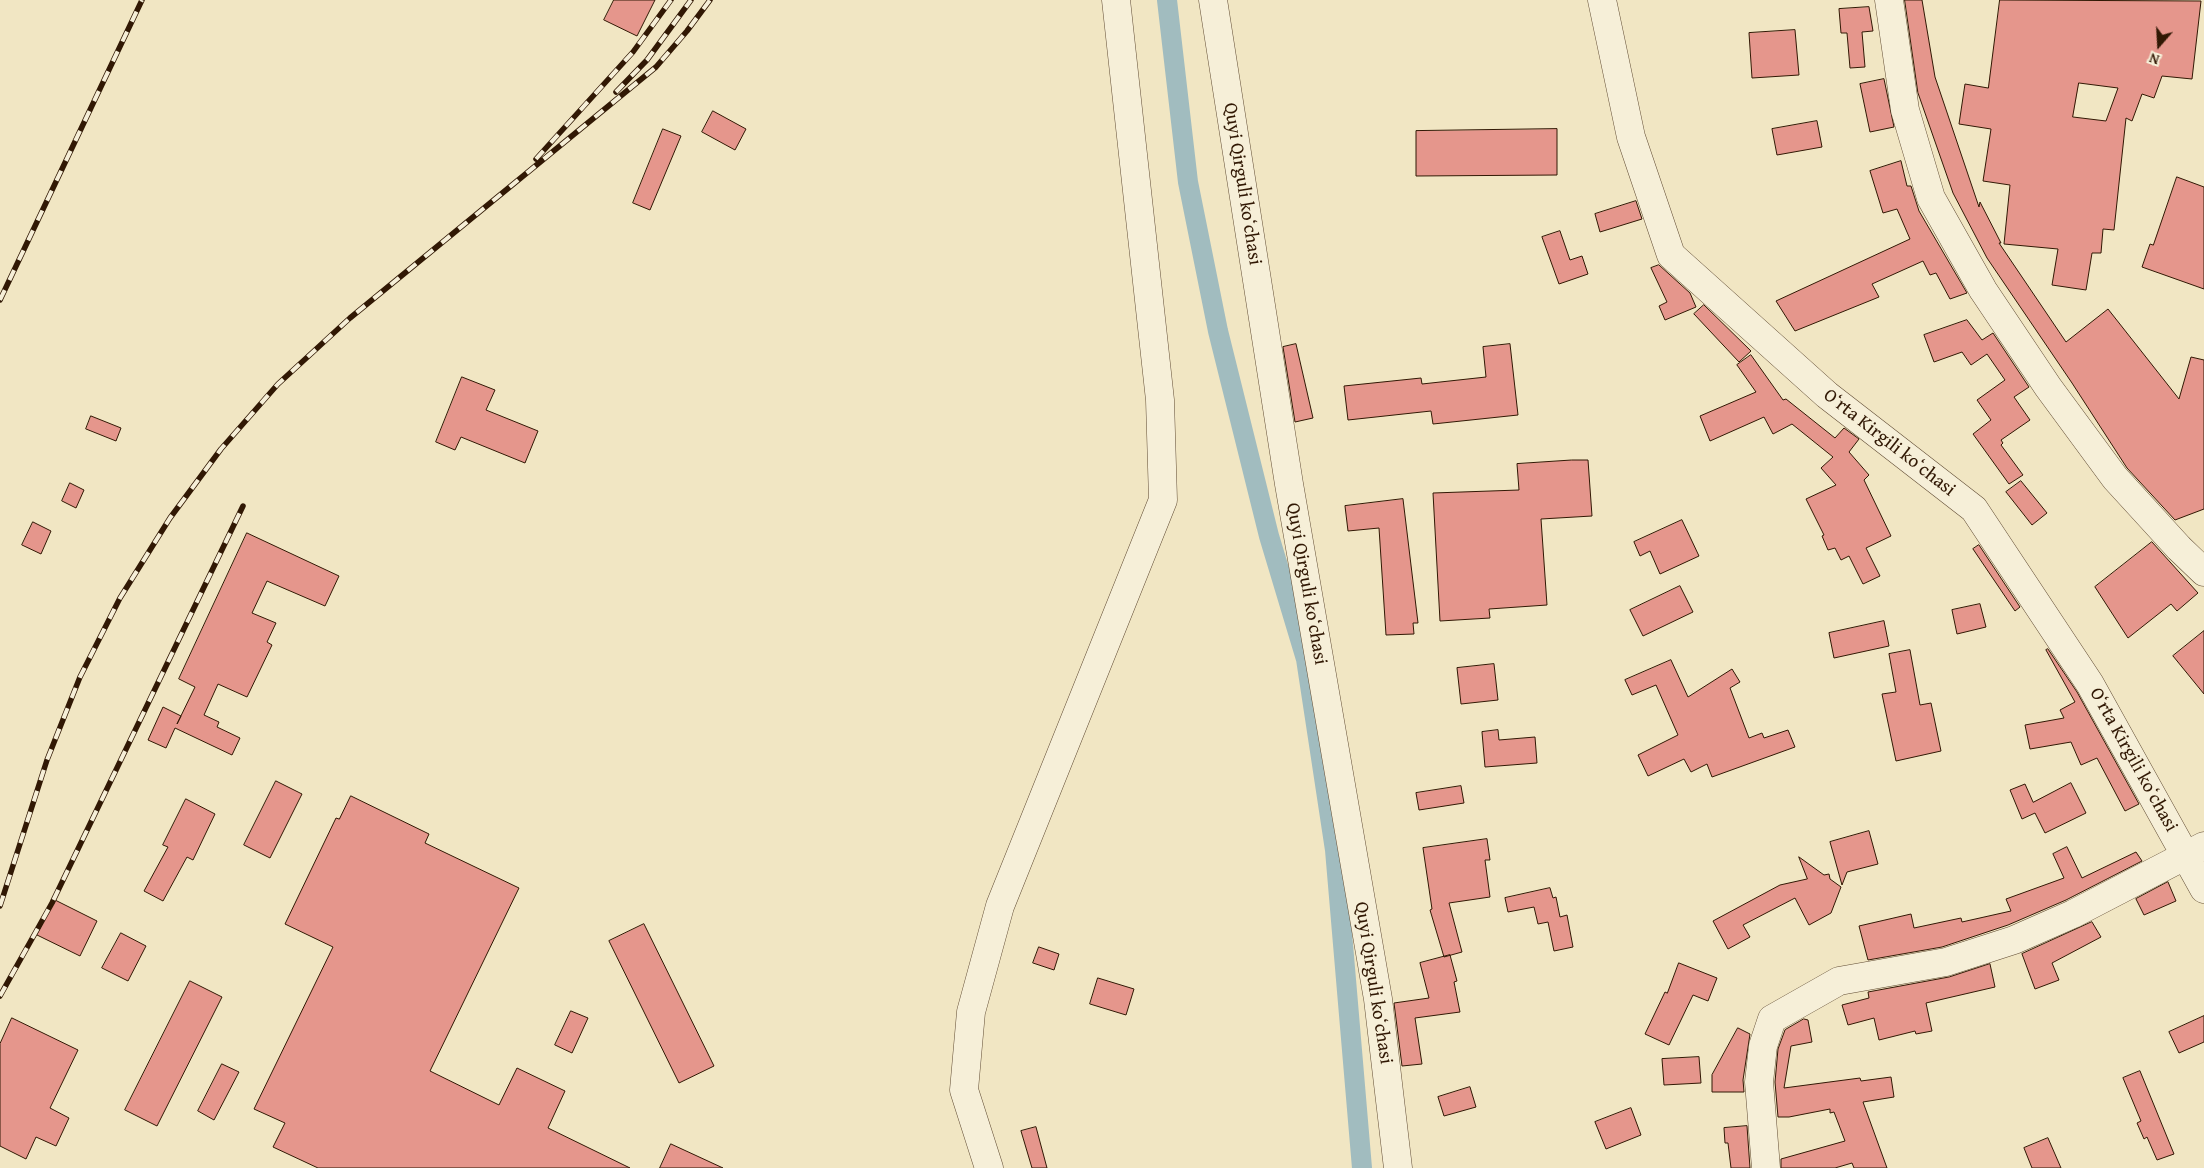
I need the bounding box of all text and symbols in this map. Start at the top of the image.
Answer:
north arrow [2134,20,2184,70]
text: N [2146,48,2162,70]
street label: Quyi Qirguli koʻchasi [1218,101,1266,267]
street label: Oʻrta Kirgili koʻchasi [1818,384,1960,502]
street label: Quyi Qirguli koʻchasi [1281,501,1331,667]
street label: Oʻrta Kirgili koʻchasi [2084,684,2182,836]
street label: Quyi Qirguli koʻchasi [1349,900,1397,1066]

